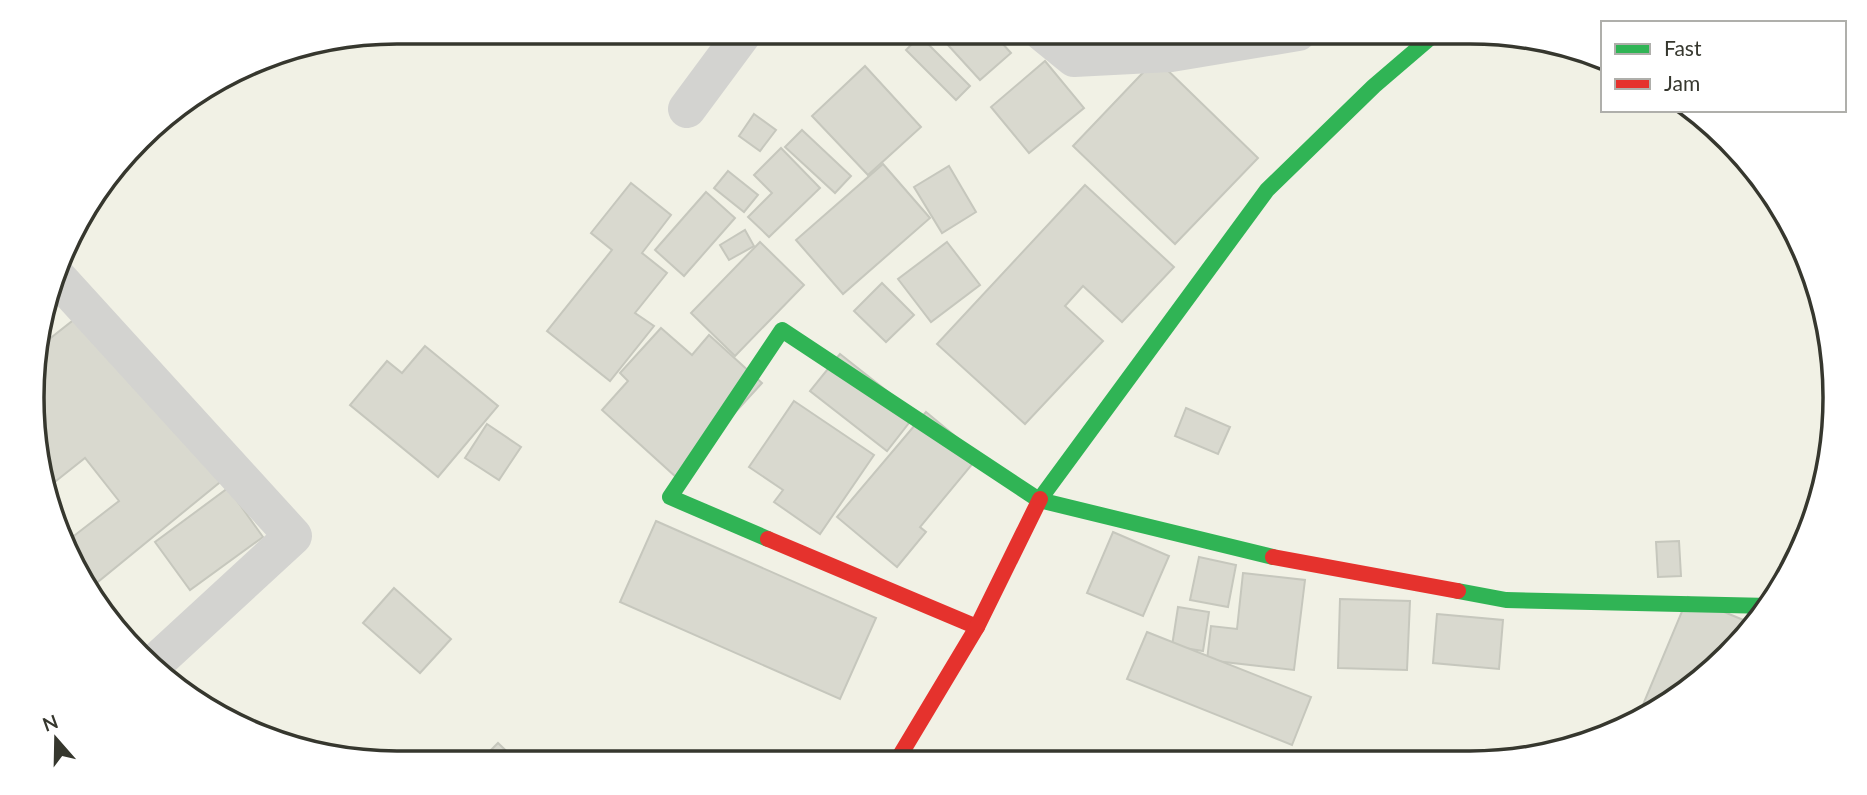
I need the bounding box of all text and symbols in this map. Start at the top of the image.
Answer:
legend [1601,21,1846,112]
text: Fast [1664,35,1702,60]
text: Jam [1664,70,1700,95]
north arrow [21,704,91,774]
text: N [39,709,61,736]

